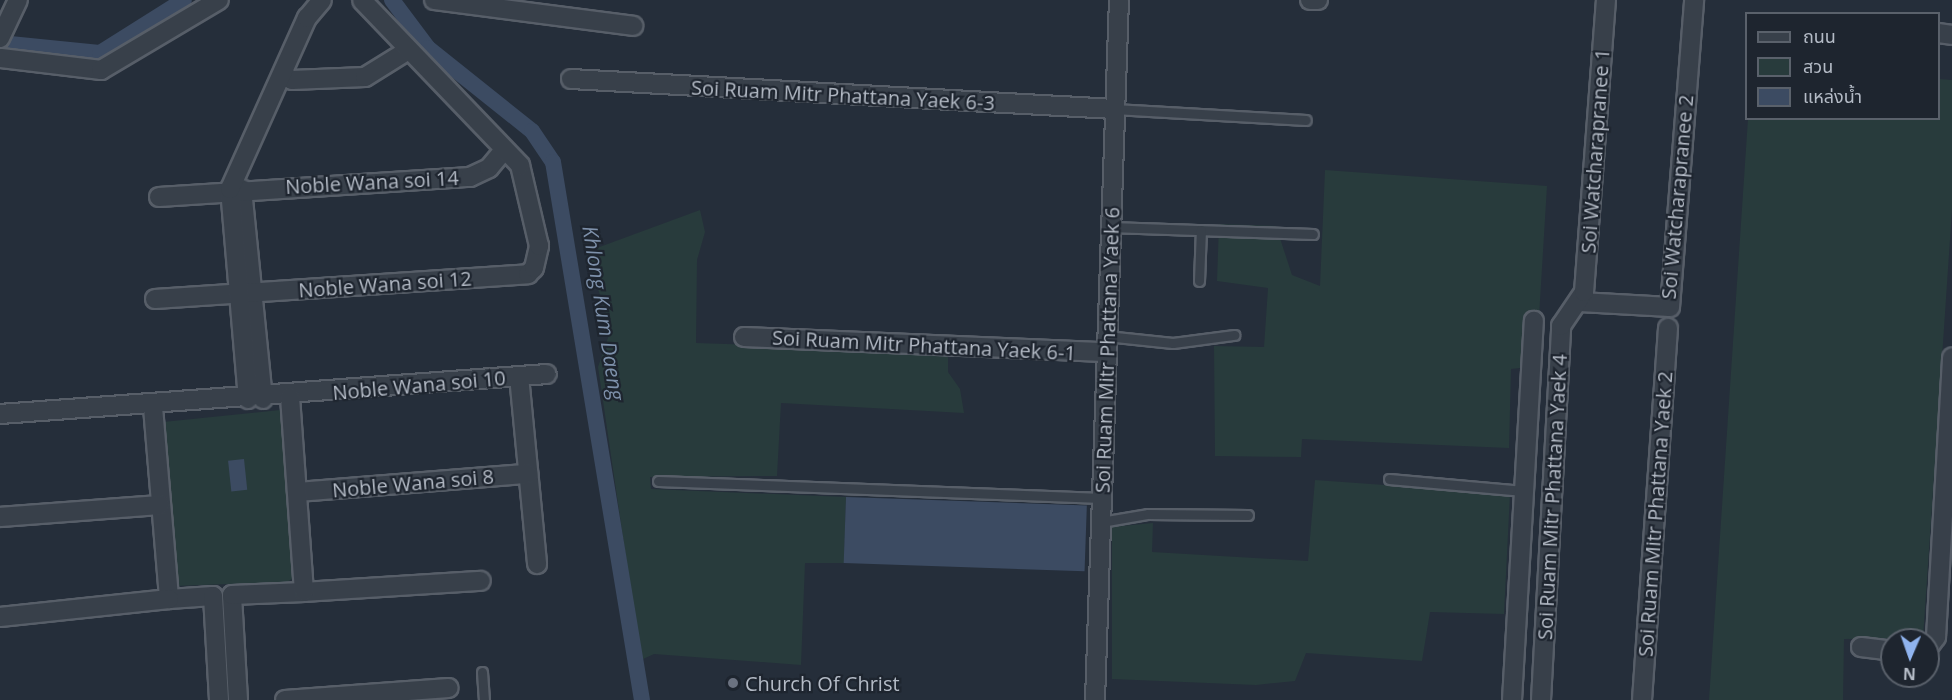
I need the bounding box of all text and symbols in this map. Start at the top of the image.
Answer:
legend [1745,12,1940,120]
text: ถนน [1803,24,1836,48]
street label: Soi Watcharapranee 1 [1576,48,1614,254]
text: สวน [1803,54,1833,78]
street label: Soi Ruam Mitr Phattana Yaek 6-3 [691,75,995,115]
text: แหล่งน้ำ [1803,84,1862,108]
street label: Soi Watcharapranee 2 [1656,94,1698,300]
street label: Noble Wana soi 14 [285,165,459,199]
street label: Soi Ruam Mitr Phattana Yaek 6 [1090,207,1124,493]
water label: Khlong Kum Daeng [578,224,630,402]
street label: Noble Wana soi 12 [298,266,472,302]
street label: Soi Ruam Mitr Phattana Yaek 6-1 [772,325,1076,365]
street label: Soi Ruam Mitr Phattana Yaek 4 [1533,353,1571,641]
street label: Noble Wana soi 10 [331,365,507,405]
street label: Soi Ruam Mitr Phattana Yaek 2 [1633,370,1677,658]
street label: Noble Wana soi 8 [331,464,495,502]
north arrow [1880,628,1940,688]
text: N [1903,663,1916,685]
place label: Church Of Christ [745,671,900,695]
marker: Church Of Christ [726,676,740,690]

